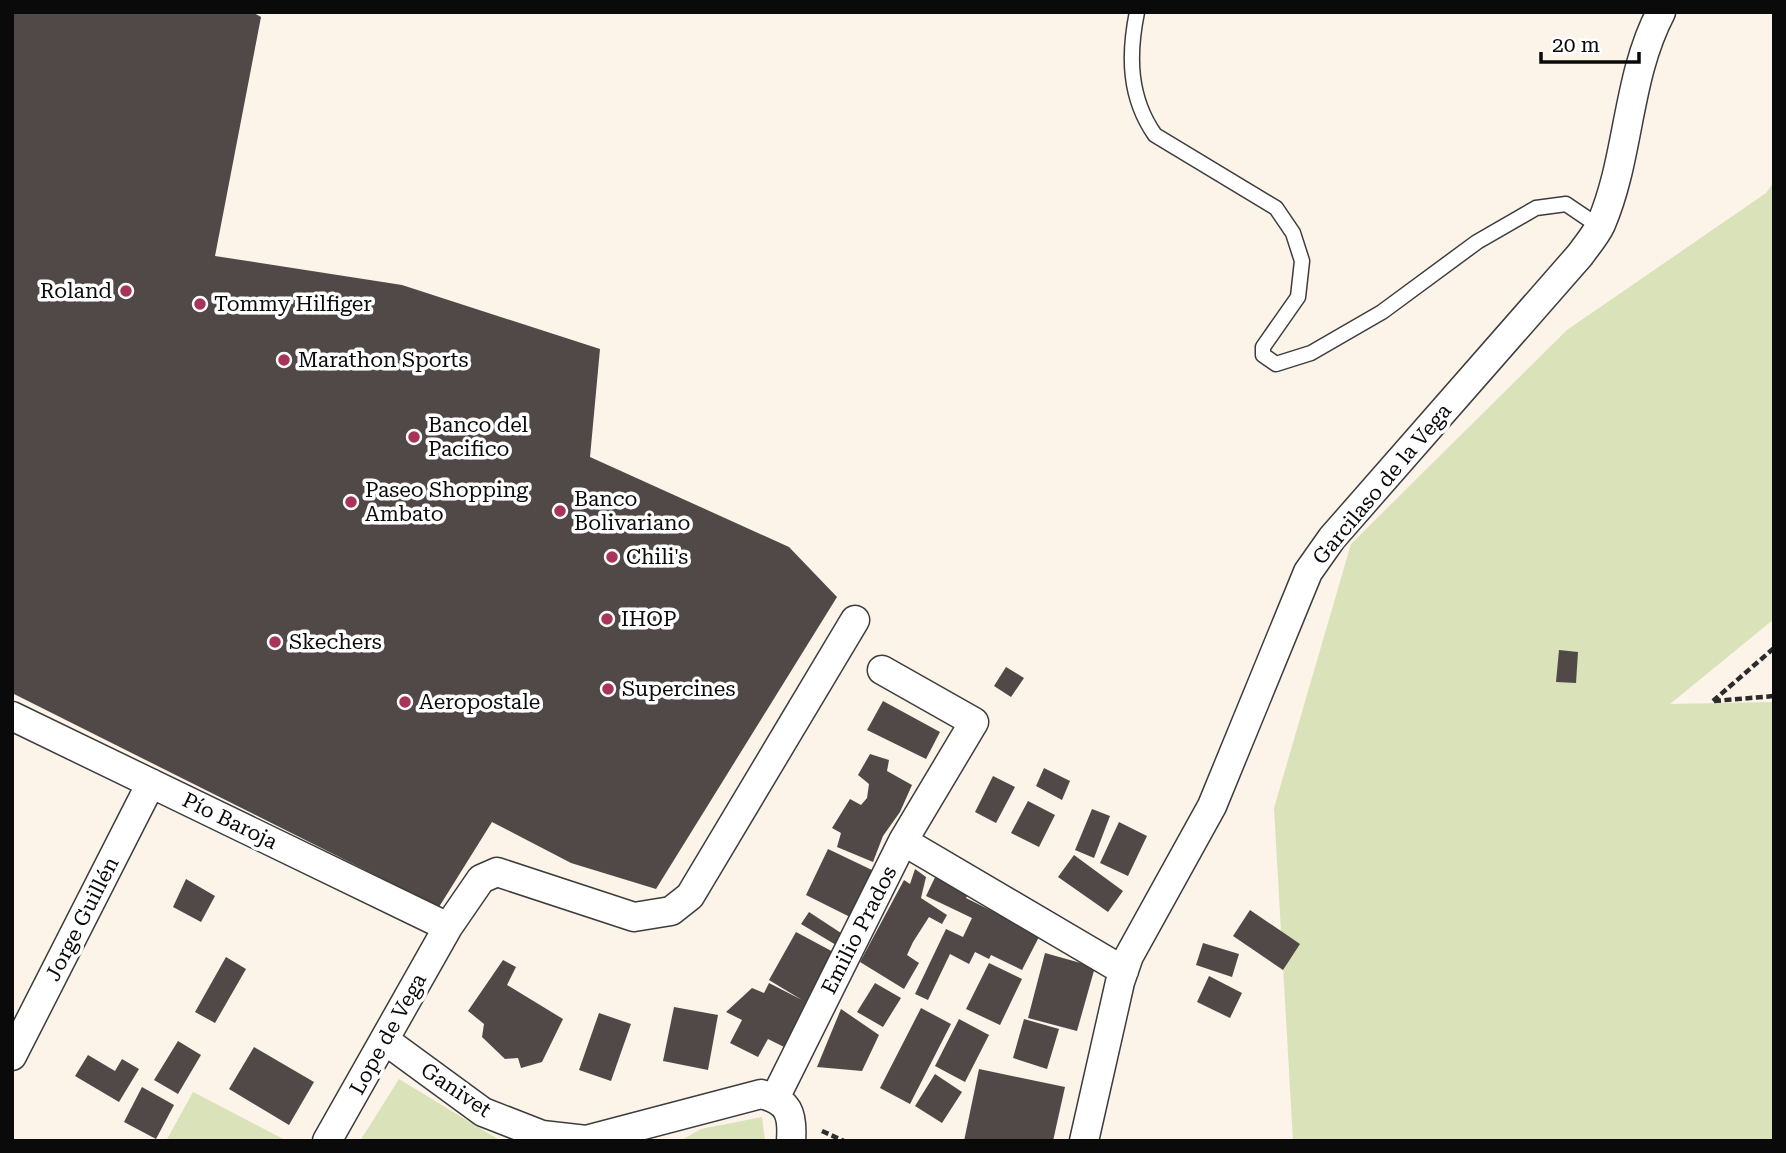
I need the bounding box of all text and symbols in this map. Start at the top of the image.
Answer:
scale bar [1541,21,1639,65]
text: 20 m [1552,33,1600,57]
place label: Roland [40,279,113,303]
marker: Roland [118,283,134,299]
place label: Tommy Hilfiger [214,292,372,316]
marker: Tommy Hilfiger [192,296,208,312]
place label: Marathon Sports [298,348,468,372]
marker: Marathon Sports [276,352,292,368]
street label: Garcilaso de la Vega [1308,398,1457,569]
place label: Banco del Pacifico [428,413,529,461]
marker: Banco del Pacifico [406,429,422,445]
place label: Paseo Shopping Ambato [365,478,528,526]
place label: Banco Bolivariano [574,487,691,535]
marker: Paseo Shopping Ambato [343,494,359,510]
marker: Banco Bolivariano [552,503,568,519]
place label: Chili's [626,545,688,569]
marker: Chili's [604,549,620,565]
place label: IHOP [621,607,677,631]
marker: IHOP [599,611,615,627]
place label: Skechers [289,630,382,654]
marker: Skechers [267,634,283,650]
place label: Supercines [622,677,735,701]
marker: Supercines [600,681,616,697]
place label: Aeropostale [419,690,540,714]
marker: Aeropostale [397,694,413,710]
street label: Pío Baroja [179,788,282,855]
street label: Jorge Guillén [40,853,124,985]
street label: Emilio Prados [816,862,902,998]
street label: Lope de Vega [345,969,431,1099]
street label: Ganivet [416,1058,496,1122]

